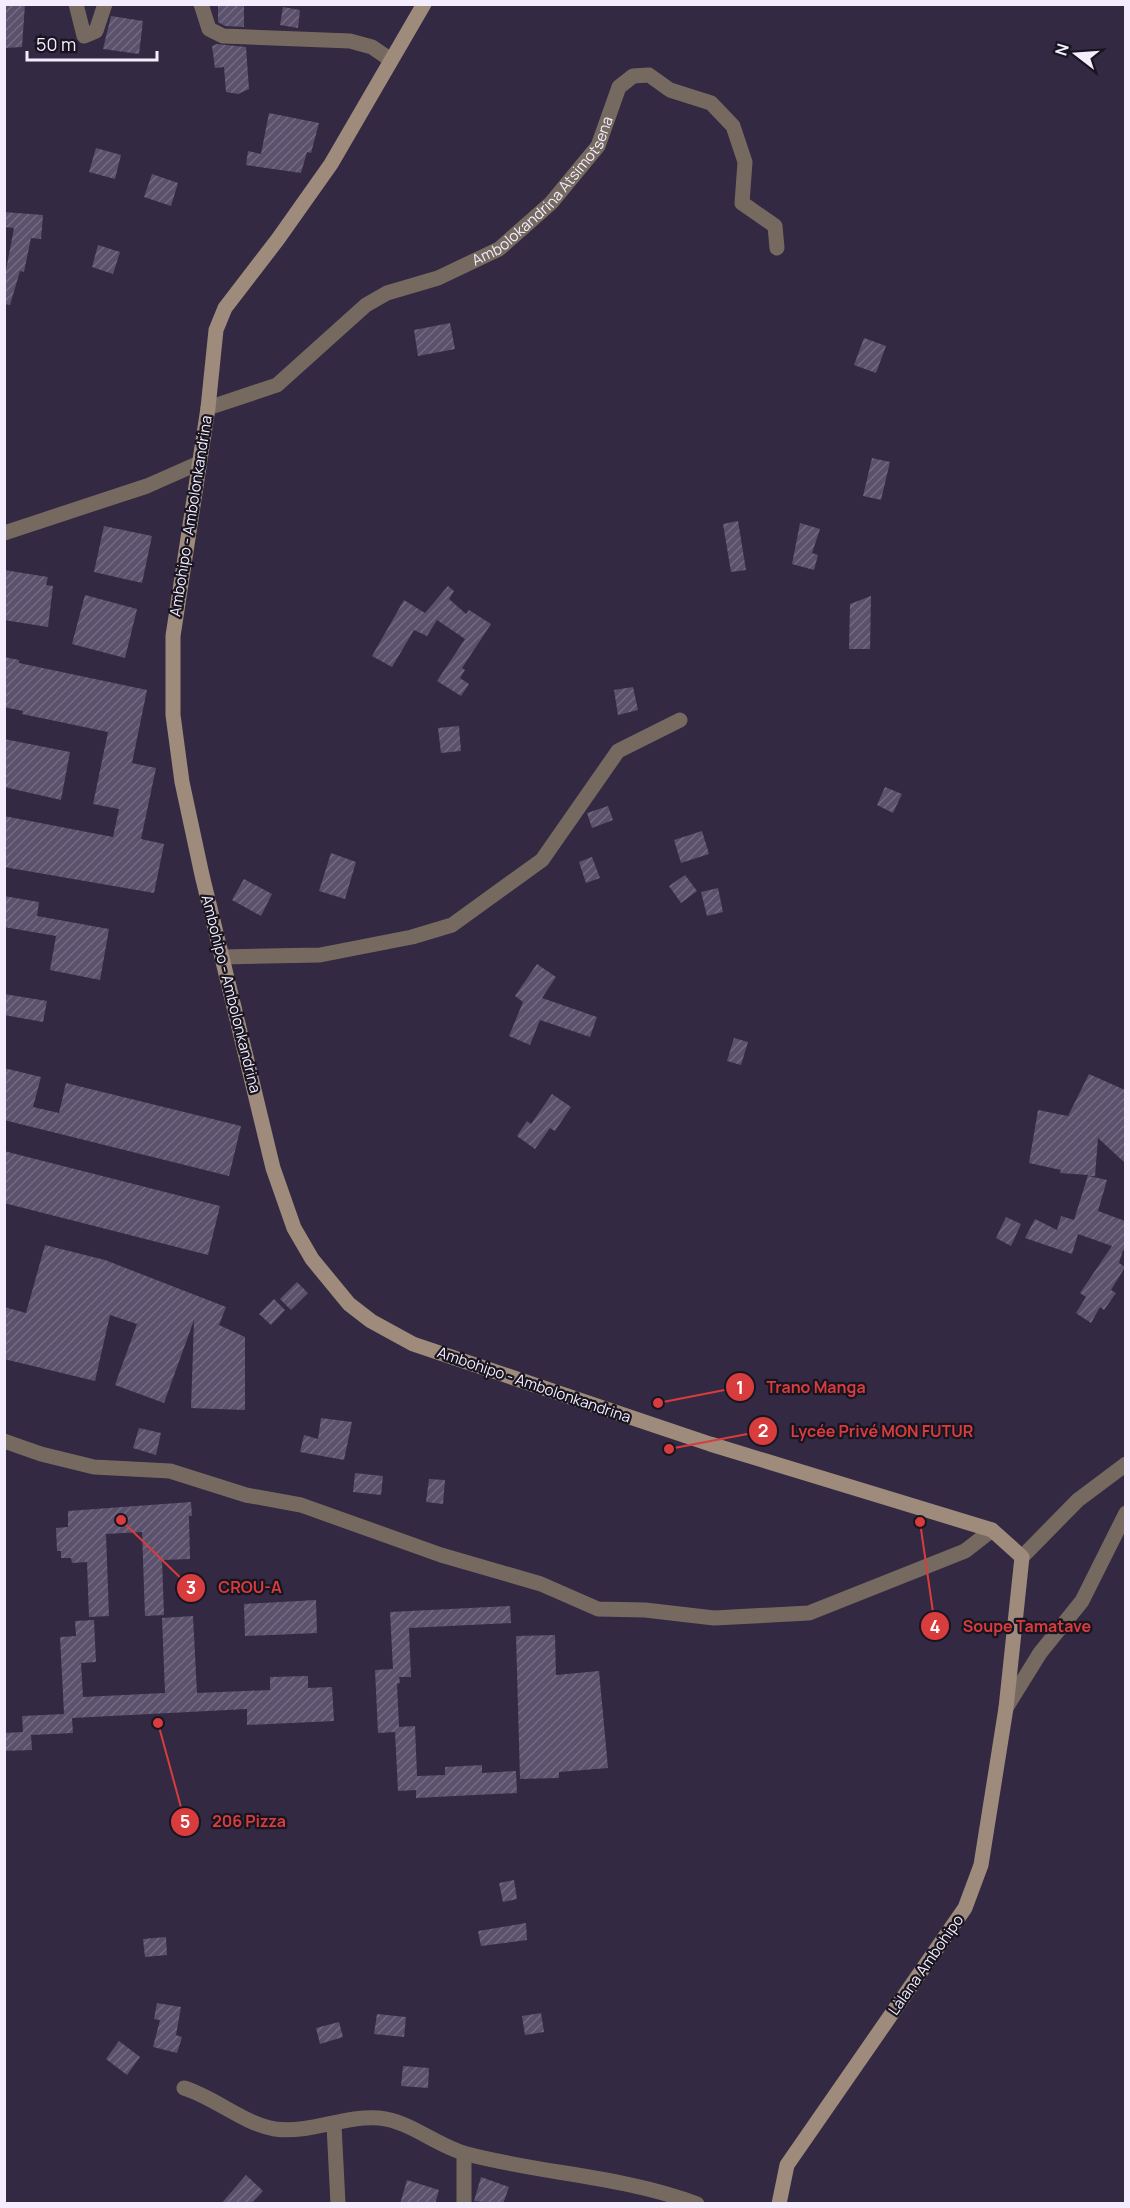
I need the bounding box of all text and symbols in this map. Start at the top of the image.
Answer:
scale bar [27,24,158,62]
north arrow [1046,24,1106,84]
text: 50 m [36,32,76,56]
text: N [1049,41,1074,58]
street label: Ambolokandrina Atsimotsena [468,113,618,270]
street label: Ambohipo - Ambolonkandrina [164,414,217,618]
street label: Ambohipo - Ambolonkandrina [197,893,266,1095]
street label: Ambohipo - Ambolonkandrina [435,1341,634,1428]
callout: Trano Manga [725,1370,878,1404]
text: 1 [736,1375,744,1399]
text: Trano Manga [766,1376,866,1398]
callout: Lycée Privé MON FUTUR [748,1414,985,1448]
text: 2 [758,1418,768,1442]
text: Lycée Privé MON FUTUR [791,1420,973,1442]
callout: CROU-A [176,1571,293,1605]
text: 3 [186,1575,196,1599]
text: CROU-A [218,1576,282,1598]
callout: Soupe Tamatave [920,1609,1103,1643]
text: 4 [930,1614,941,1638]
text: Soupe Tamatave [963,1615,1092,1637]
callout: 206 Pizza [170,1805,297,1839]
text: 5 [180,1809,190,1833]
text: 206 Pizza [212,1810,286,1832]
street label: Làlana Ambohipo [883,1910,968,2019]

